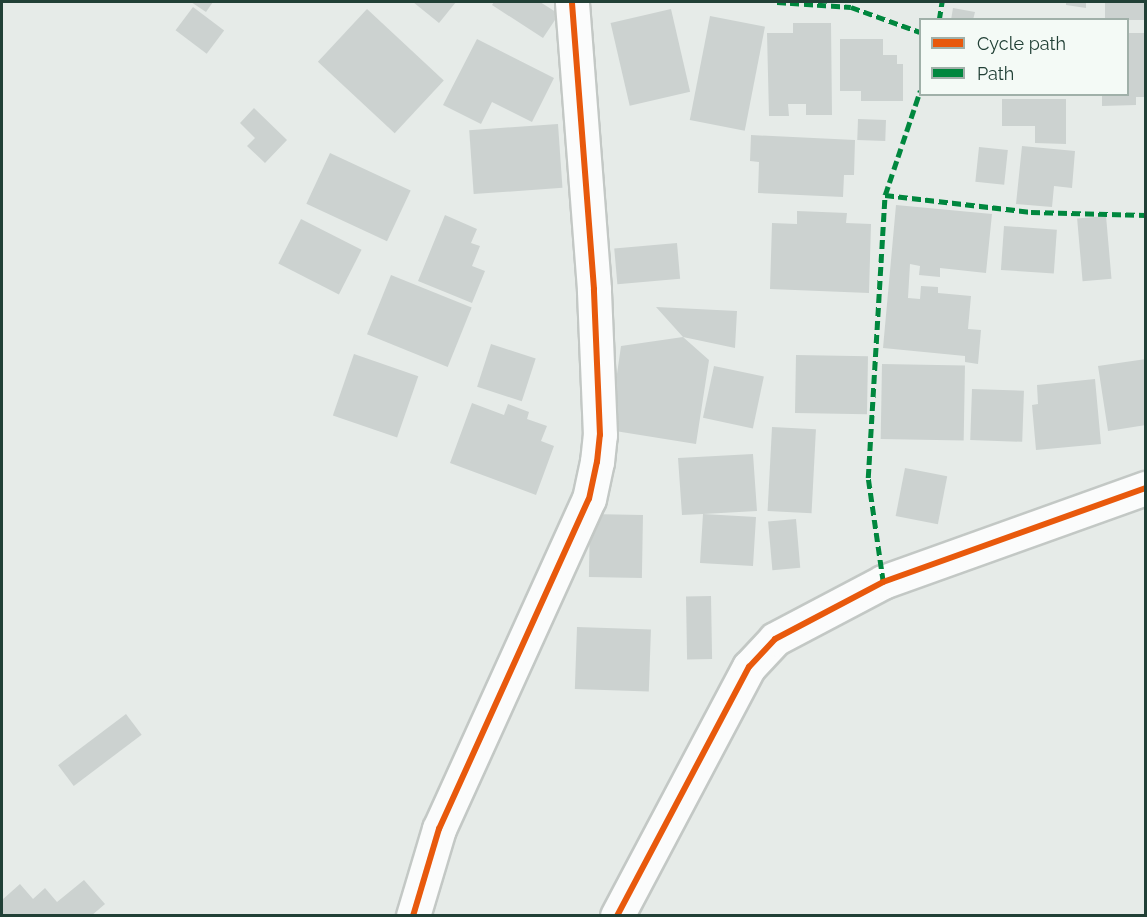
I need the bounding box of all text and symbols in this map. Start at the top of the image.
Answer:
legend [919,18,1129,96]
text: Cycle path [977,33,1066,54]
text: Path [977,63,1014,84]

